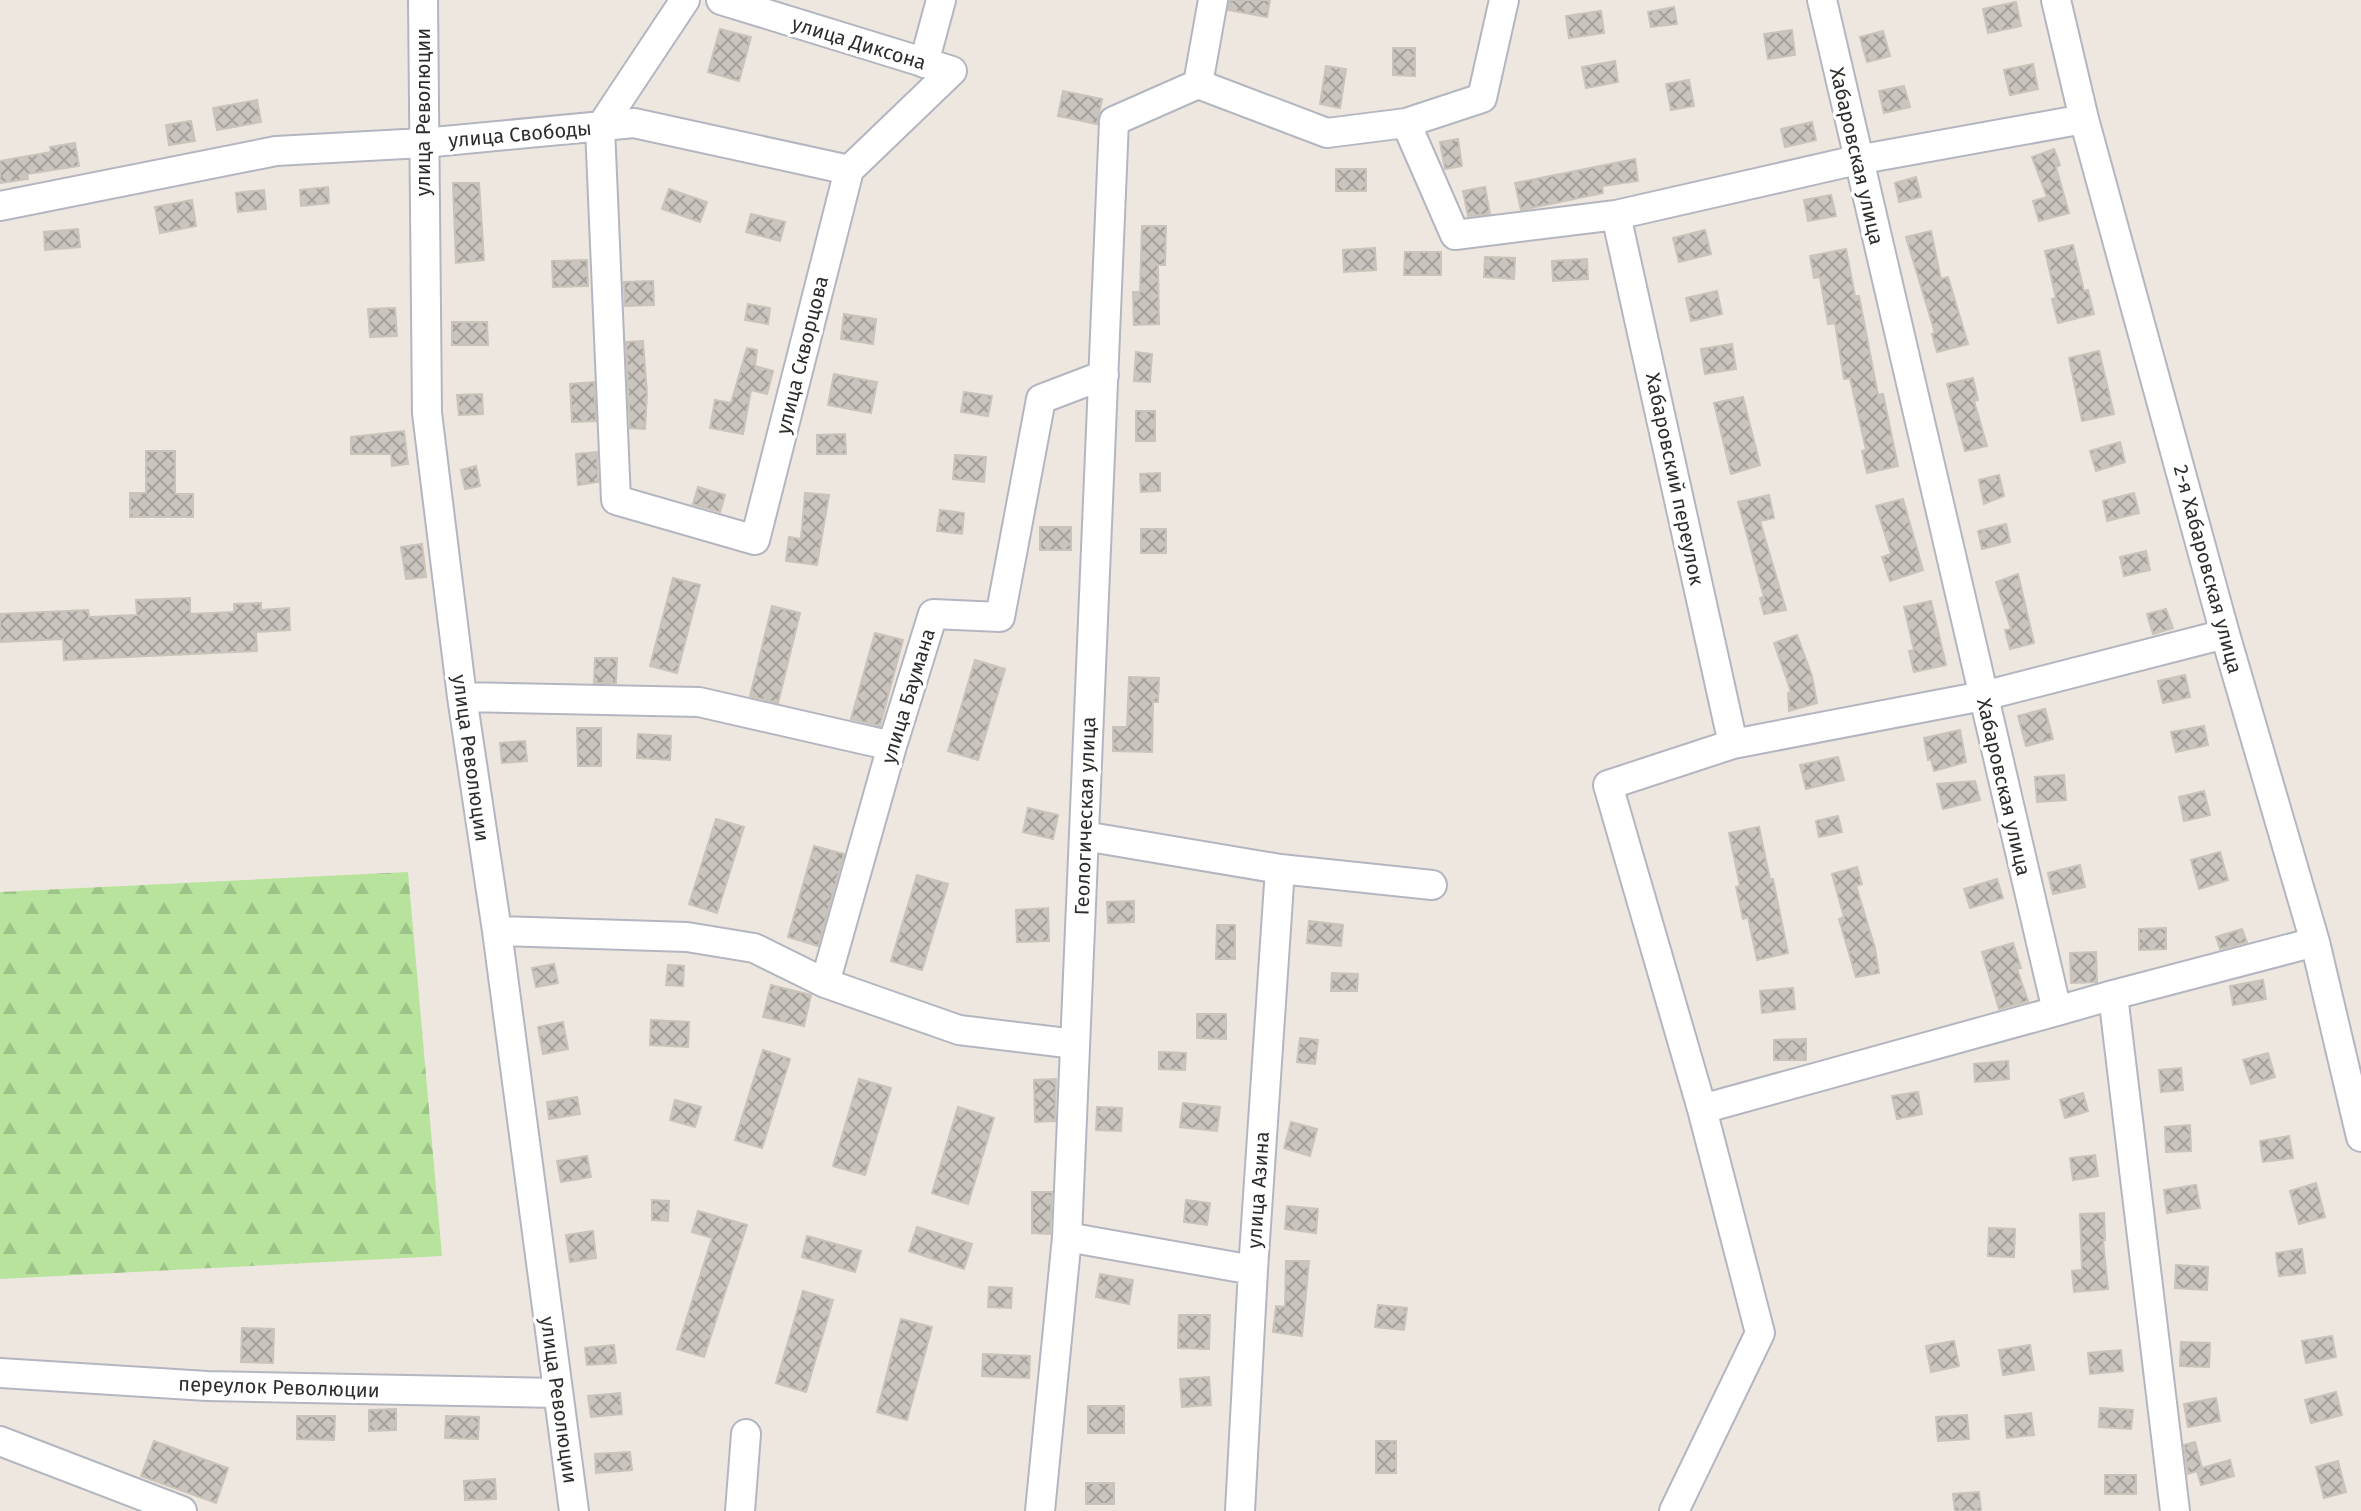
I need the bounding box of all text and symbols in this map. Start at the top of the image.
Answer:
street label: улица Диксона [789,11,929,75]
street label: улица Революции [411,28,435,196]
street label: Хабаровская улица [1825,65,1889,247]
street label: улица Свободы [447,116,593,152]
street label: улица Скворцова [771,273,833,437]
street label: Хабаровский переулок [1641,371,1709,588]
street label: 2-я Хабаровская улица [2169,462,2247,676]
street label: улица Баумана [876,626,940,766]
street label: улица Революции [447,673,495,843]
street label: Хабаровская улица [1972,696,2036,878]
street label: Геологическая улица [1070,716,1100,916]
street label: улица Азина [1242,1131,1274,1249]
street label: улица Революции [535,1315,583,1485]
street label: переулок Революции [178,1371,380,1403]

